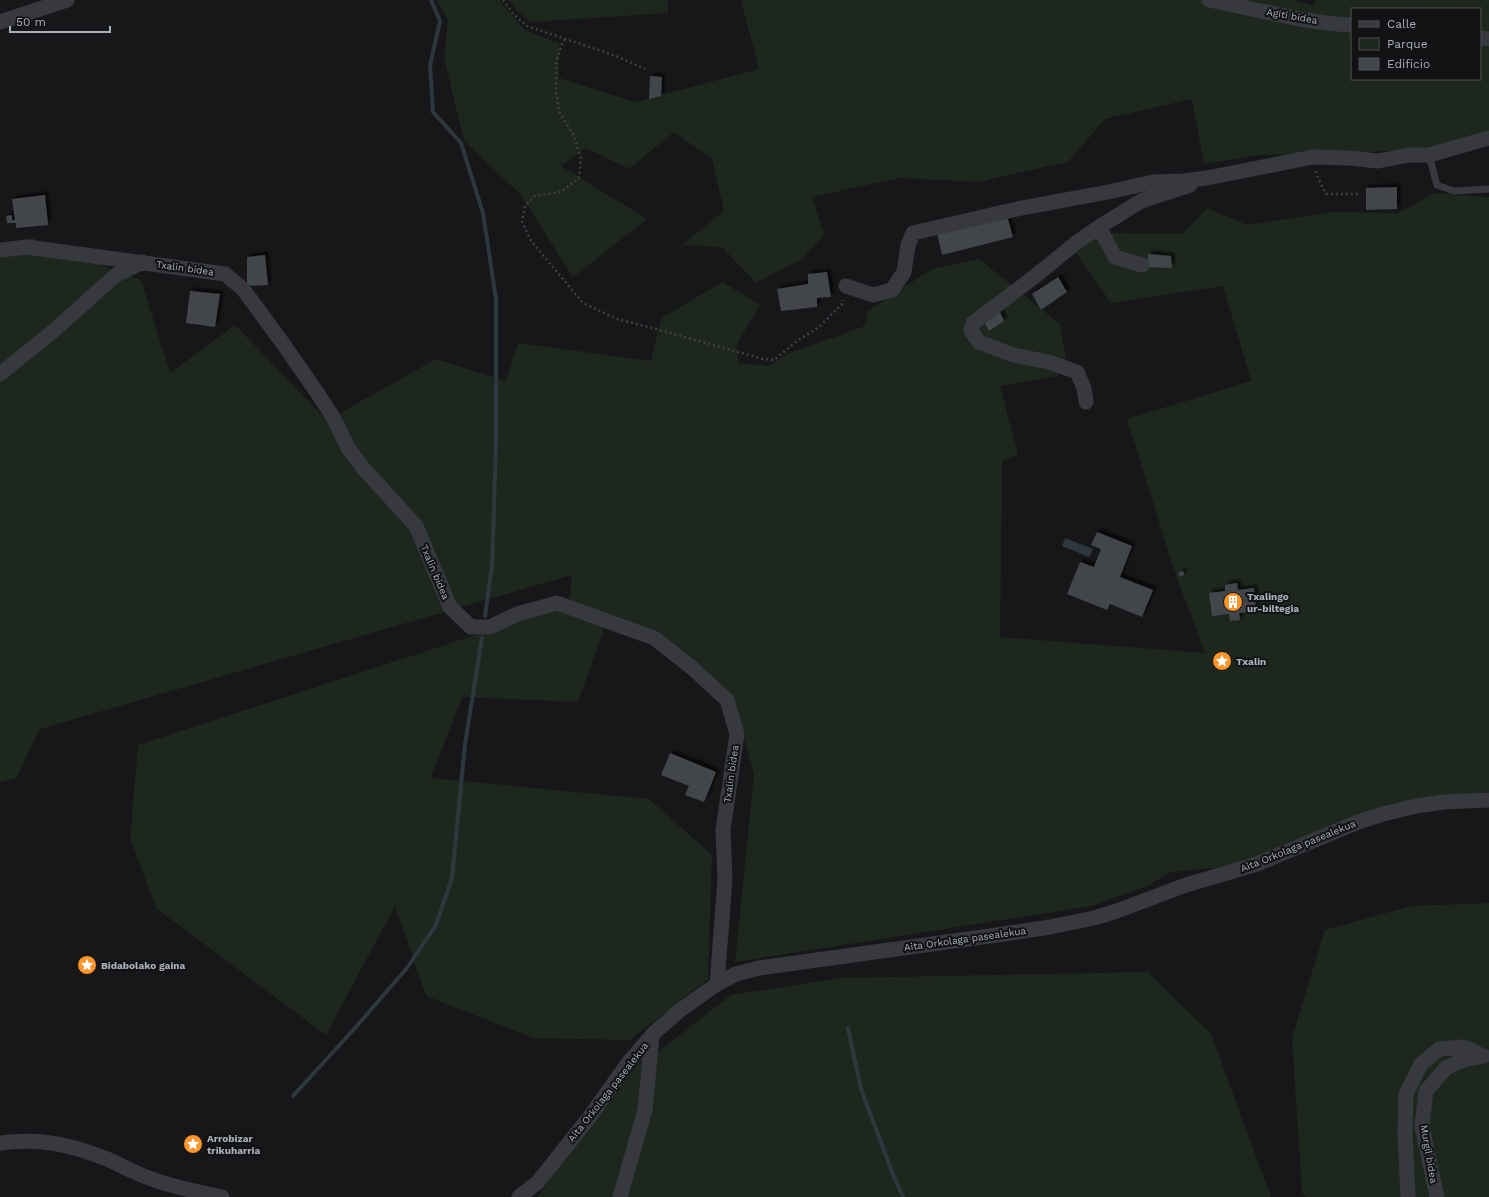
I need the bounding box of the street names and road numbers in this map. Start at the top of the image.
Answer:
street label: Agiti bidea [1266,6,1319,26]
street label: Txalin bidea [155,259,215,278]
street label: Txalin bidea [419,543,452,601]
street label: Txalin bidea [722,744,741,804]
street label: Aita Orkolaga pasealekua [1239,818,1357,874]
street label: Aita Orkolaga pasealekua [903,925,1027,953]
street label: Aita Orkolaga pasealekua [566,1040,650,1144]
street label: Murgil bidea [1418,1124,1440,1184]

